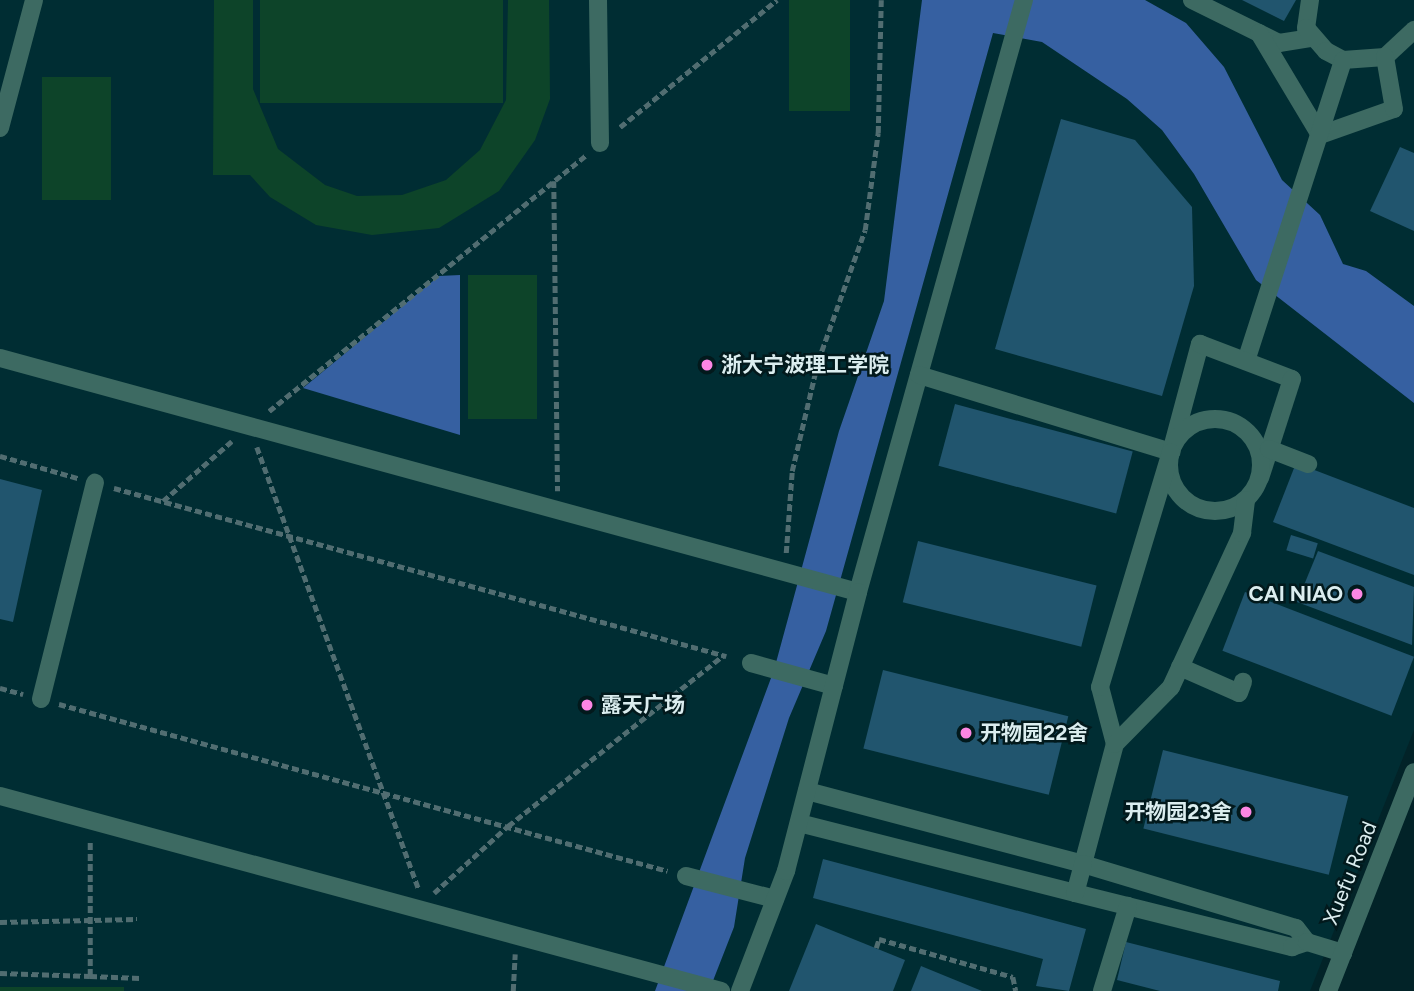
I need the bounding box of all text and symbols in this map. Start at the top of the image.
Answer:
place label: 浙大宁波理工学院 [721,352,889,378]
marker: 浙大宁波理工学院 [699,357,715,373]
place label: CAI NIAO [1248,581,1343,607]
marker: CAI NIAO [1349,586,1365,602]
place label: 露天广场 [601,692,685,718]
marker: 露天广场 [579,697,595,713]
place label: 开物园22舍 [980,720,1088,746]
marker: 开物园22舍 [958,725,974,741]
place label: 开物园23舍 [1124,799,1232,825]
marker: 开物园23舍 [1238,804,1254,820]
street label: Xuefu Road [1318,818,1382,928]

